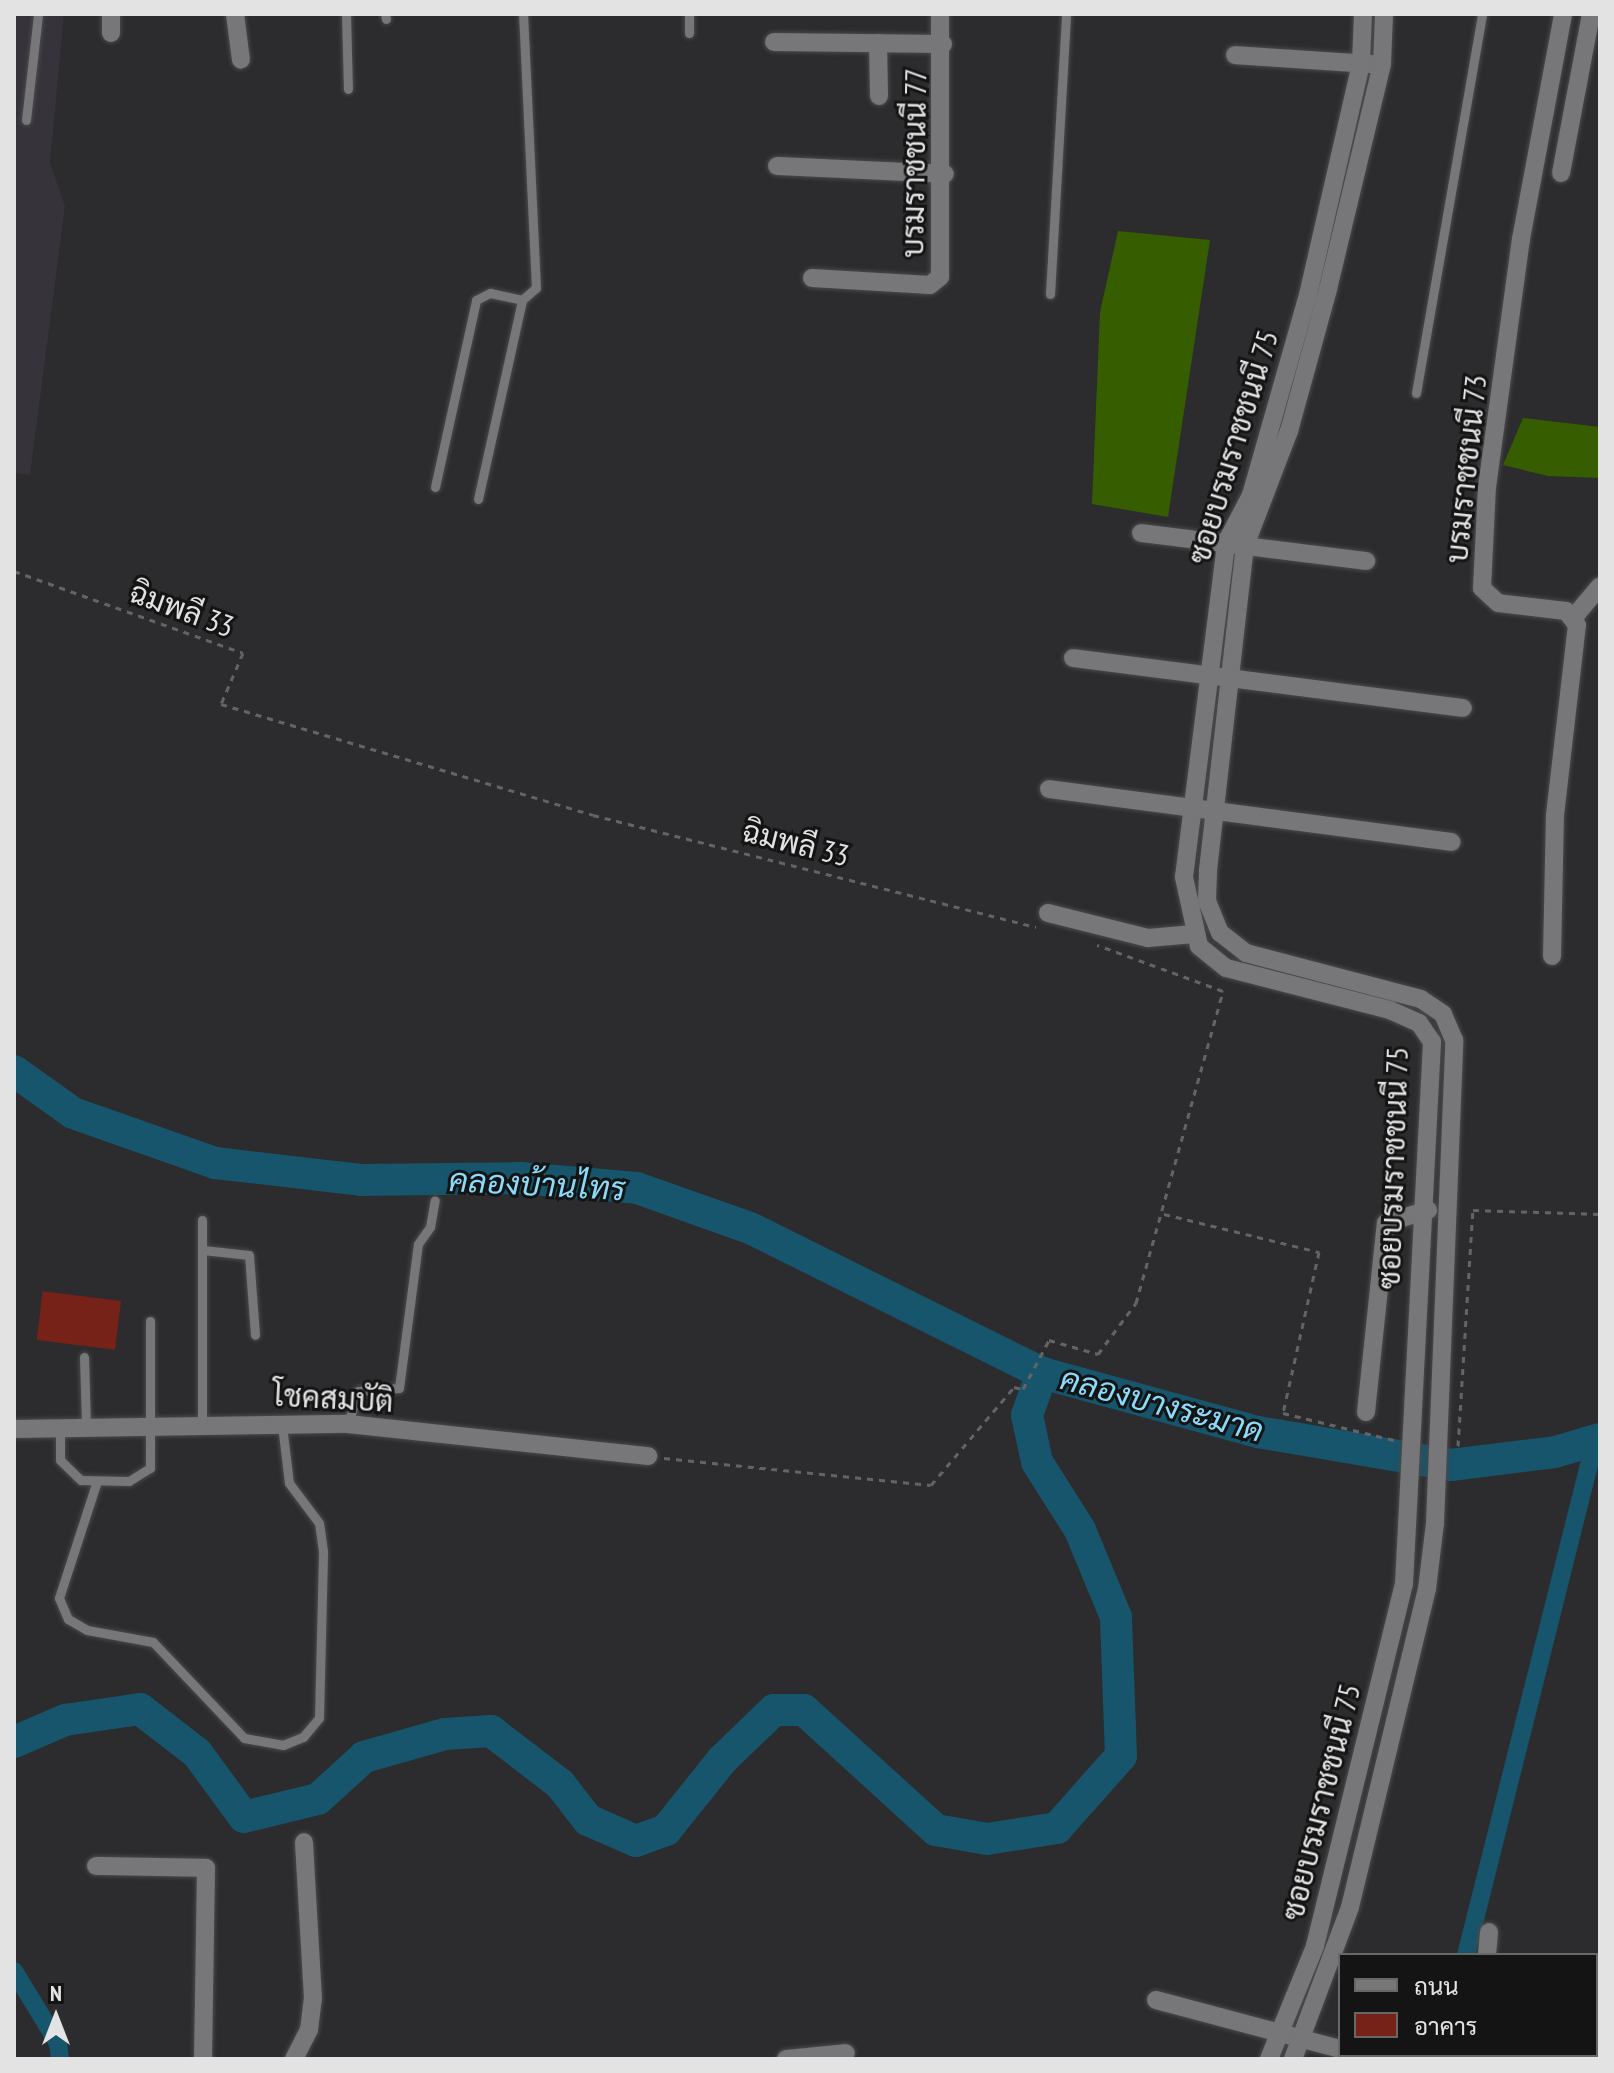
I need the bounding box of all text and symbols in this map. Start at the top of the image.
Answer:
street label: บรมราชชนนี 77 [894,68,934,258]
street label: ซอยบรมราชชนนี 75 [1180,326,1286,568]
street label: บรมราชชนนี 73 [1438,373,1494,565]
street label: ฉิมพลี 33 [125,574,239,644]
street label: ฉิมพลี 33 [739,812,853,874]
street label: ซอยบรมราชชนนี 75 [1371,1046,1415,1290]
water label: คลองบ้านไทร [448,1160,626,1208]
water label: คลองบางระมาด [1056,1358,1268,1450]
street label: โชคสมบัติ [272,1377,394,1419]
street label: ซอยบรมราชชนนี 75 [1274,1680,1368,1924]
legend [1338,1953,1598,2057]
text: ถนน [1414,1971,1459,2002]
north arrow [16,1977,96,2057]
text: N [50,1979,62,2007]
text: อาคาร [1414,2011,1477,2042]

